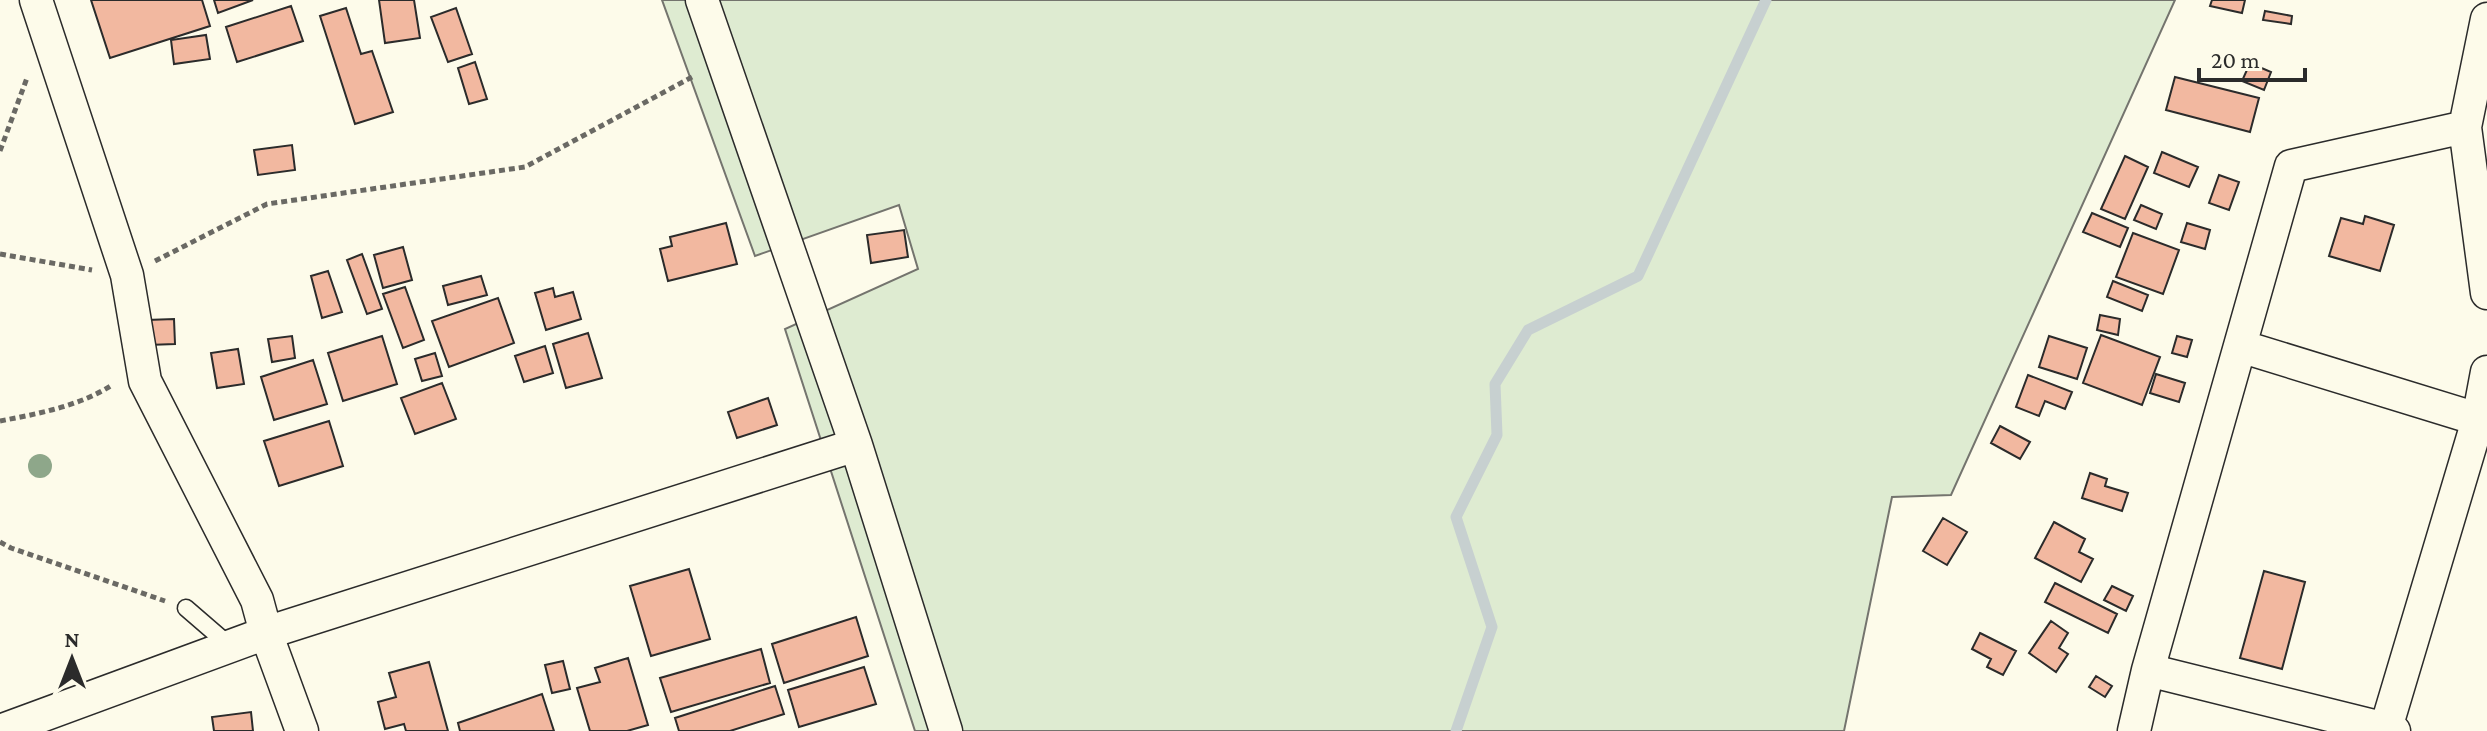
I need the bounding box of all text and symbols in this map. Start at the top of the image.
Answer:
scale bar [2199,32,2305,82]
text: 20 m [2211,46,2260,73]
north arrow [32,619,112,699]
text: N [65,627,80,652]

